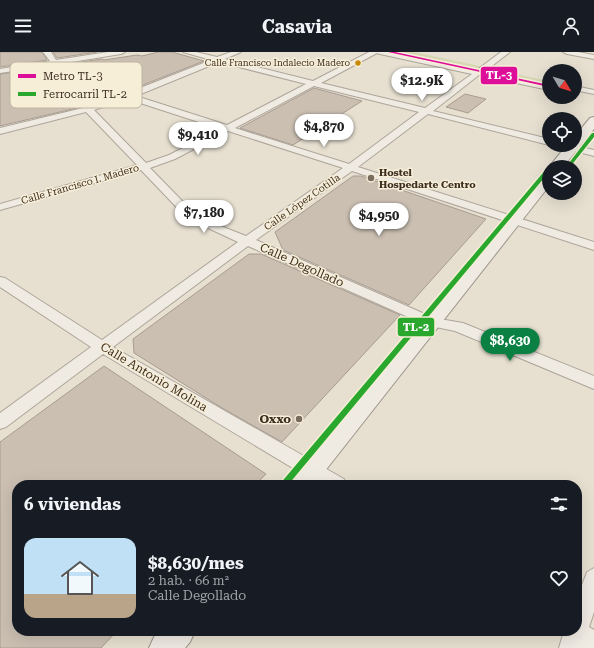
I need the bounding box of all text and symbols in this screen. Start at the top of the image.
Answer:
icon: menu [12,15,34,37]
icon: person [560,15,582,37]
text: Casavia [262,16,332,37]
place label: Calle Francisco Indalecio Madero [205,58,350,68]
marker: Calle Francisco Indalecio Madero [353,58,363,68]
legend [10,62,142,108]
north arrow [542,64,582,104]
map controls [542,64,582,200]
line badge: TL-3 [480,66,518,85]
pin: $12.9K [389,68,455,102]
text: TL-3 [486,69,512,82]
text: Metro TL-3 [43,70,103,83]
text: $12.9K [400,73,444,88]
text: Ferrocarril TL-2 [43,88,127,101]
button: locate [542,112,582,152]
pin: $4,870 [291,114,357,148]
text: $4,870 [304,119,344,134]
pin: $9,410 [165,122,231,156]
text: $9,410 [178,127,218,142]
button: layers [542,160,582,200]
street label: Calle Francisco I. Madero [20,162,140,206]
place label: Hostel Hospedarte Centro [379,167,476,190]
street label: Calle López Cotilla [262,171,343,232]
marker: Hostel Hospedarte Centro [366,173,376,183]
pin: $7,180 [171,200,237,234]
pin: $4,950 [346,203,412,237]
text: $7,180 [184,205,224,220]
text: $4,950 [359,208,399,223]
street label: Calle Degollado [258,240,346,290]
line badge: TL-2 [397,317,435,337]
text: TL-2 [403,321,429,334]
pin: $8,630 [477,328,543,362]
text: $8,630 [490,333,530,348]
street label: Calle Antonio Molina [98,339,211,415]
place label: Oxxo [259,412,291,426]
marker: Oxxo [294,414,304,424]
icon: filters [548,493,570,515]
text: 6 viviendas [24,494,121,514]
text: $8,630/mes [148,553,244,573]
icon: home [56,554,104,602]
icon: heart [548,567,570,589]
text: 2 hab. · 66 m² [148,573,229,588]
text: Calle Degollado [148,588,246,603]

